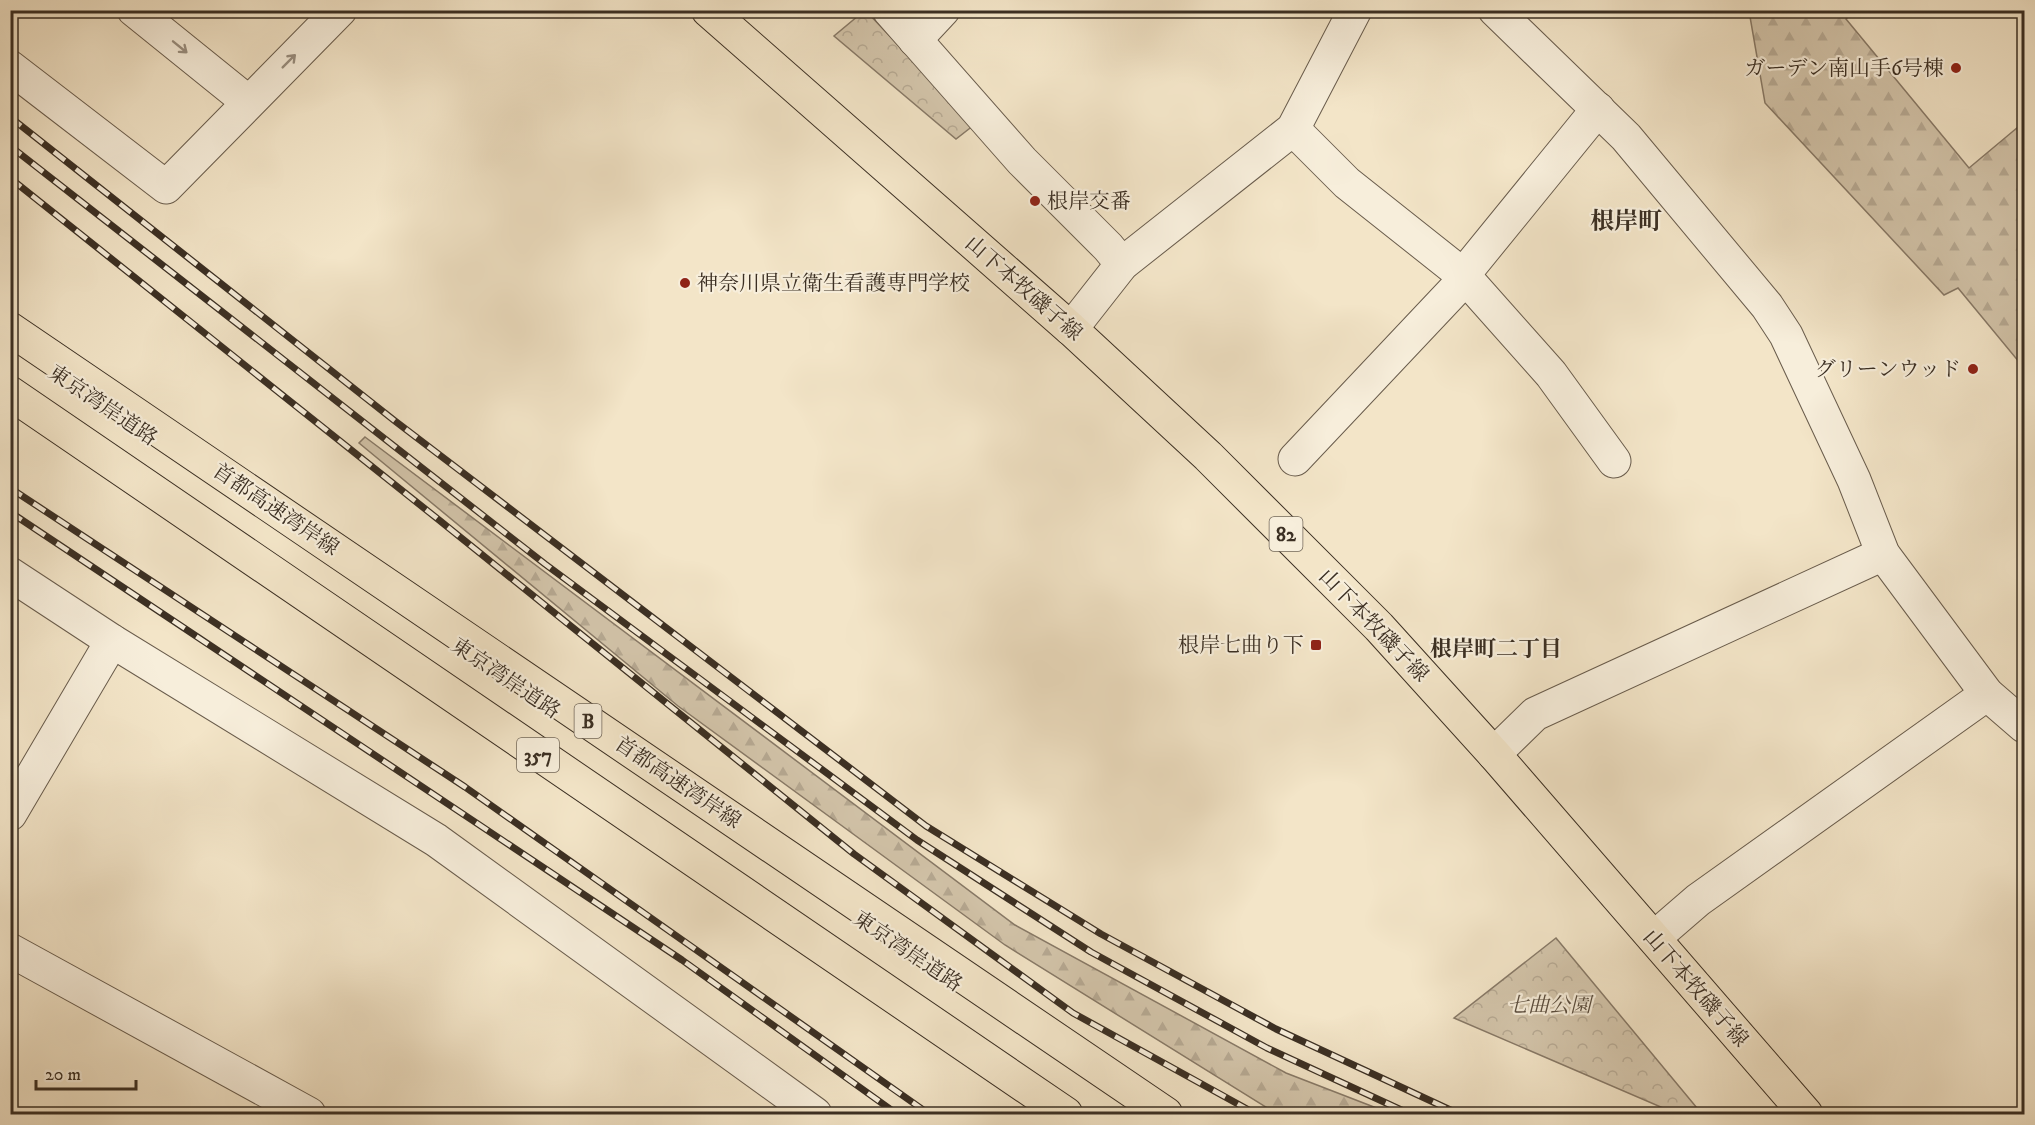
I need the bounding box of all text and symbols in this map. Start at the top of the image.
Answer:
one-way arrow [172,41,188,54]
one-way arrow [282,53,296,68]
place label: ガーデン南山手6号棟 [1744,56,1944,82]
marker: ガーデン南山手6号棟 [1949,61,1963,75]
place label: 根岸交番 [1047,189,1131,215]
marker: 根岸交番 [1028,194,1042,208]
district label: 根岸町 [1590,207,1662,237]
street label: 山下本牧磯子線 [959,231,1087,347]
place label: 神奈川県立衛生看護専門学校 [697,271,970,297]
marker: 神奈川県立衛生看護専門学校 [678,276,692,290]
place label: グリーンウッド [1815,357,1961,383]
street label: 東京湾岸道路 [43,360,162,452]
marker: グリーンウッド [1966,362,1980,376]
street label: 首都高速湾岸線 [207,458,344,562]
road number: 82 [1270,517,1302,551]
street label: 山下本牧磯子線 [1313,564,1434,688]
street label: 東京湾岸道路 [446,633,565,725]
place label: 根岸七曲り下 [1178,633,1304,659]
district label: 根岸町二丁目 [1430,636,1562,663]
marker: 根岸七曲り下 [1309,638,1323,652]
road number: B [574,704,602,738]
street label: 首都高速湾岸線 [609,731,746,835]
road number: 357 [517,738,559,772]
street label: 東京湾岸道路 [848,906,967,998]
street label: 山下本牧磯子線 [1637,925,1753,1053]
park label: 七曲公園 [1507,993,1594,1019]
scale bar [36,1053,136,1091]
text: 20 m [45,1064,81,1086]

